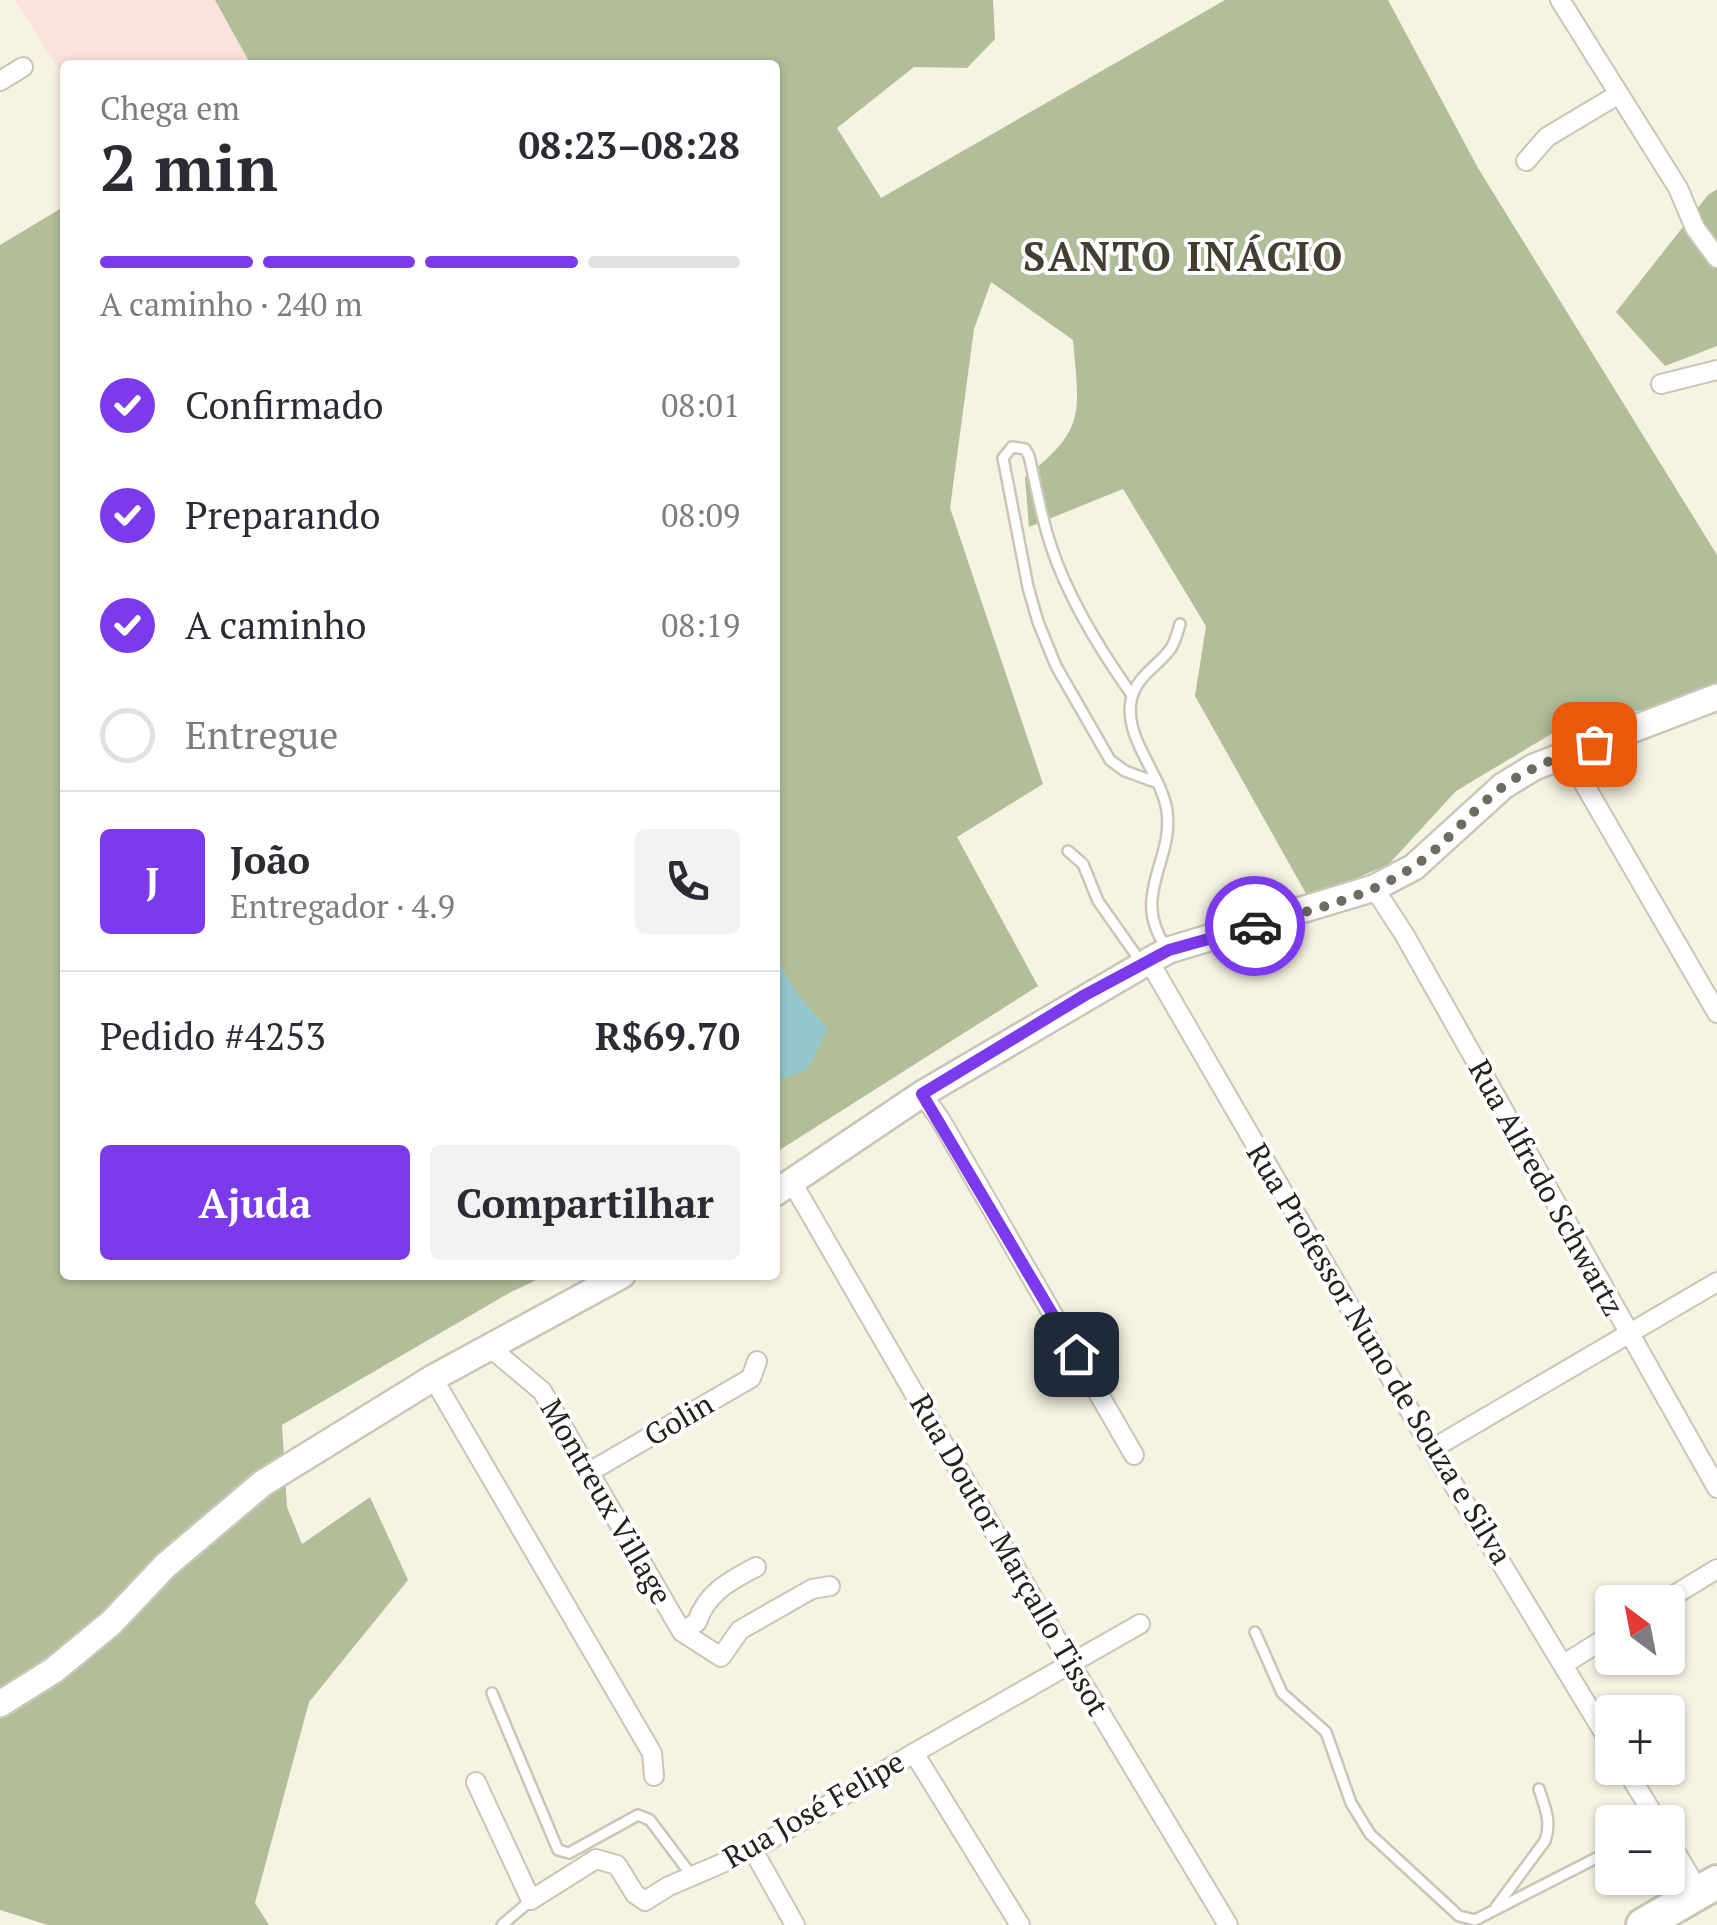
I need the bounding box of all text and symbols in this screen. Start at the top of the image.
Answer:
text: Chega em [100,87,240,129]
text: 08:23–08:28 [518,120,740,170]
text: 2 min [100,123,278,210]
district label: SANTO INÁCIO [1023,229,1345,282]
text: A caminho · 240 m [100,283,363,325]
icon: check [100,378,155,433]
text: Confirmado [185,380,384,430]
text: 08:01 [661,384,740,426]
icon: check [100,488,155,543]
text: Preparando [185,490,380,540]
text: 08:09 [661,494,740,536]
icon: check [100,598,155,653]
text: A caminho [185,600,367,650]
text: 08:19 [661,604,740,646]
pin [1552,702,1637,787]
text: Entregue [185,710,338,760]
icon: bag [1567,717,1622,772]
button: phone [635,829,740,934]
text: João [230,835,310,885]
text: J [146,856,159,906]
courier [1205,876,1305,976]
text: Entregador · 4.9 [230,885,455,927]
icon: car [1228,899,1283,954]
text: Pedido #4253 [100,1011,326,1061]
text: R$69.70 [595,1011,740,1061]
street label: Rua Alfredo Schwartz [1460,1052,1634,1323]
street label: Rua Professor Nuno de Souza e Silva [1238,1135,1522,1572]
button: Ajuda [100,1145,410,1260]
button: Compartilhar [430,1145,740,1260]
pin [1034,1312,1119,1397]
icon: home [1049,1327,1104,1382]
street label: Golin [637,1383,720,1455]
street label: Rua Doutor Marçallo Tissot [901,1386,1118,1723]
street label: Montreux Village [532,1391,682,1612]
north arrow [1595,1585,1685,1675]
map controls [1595,1585,1685,1895]
button: + [1595,1695,1685,1785]
street label: Rua José Felipe [716,1741,911,1877]
button: − [1595,1805,1685,1895]

